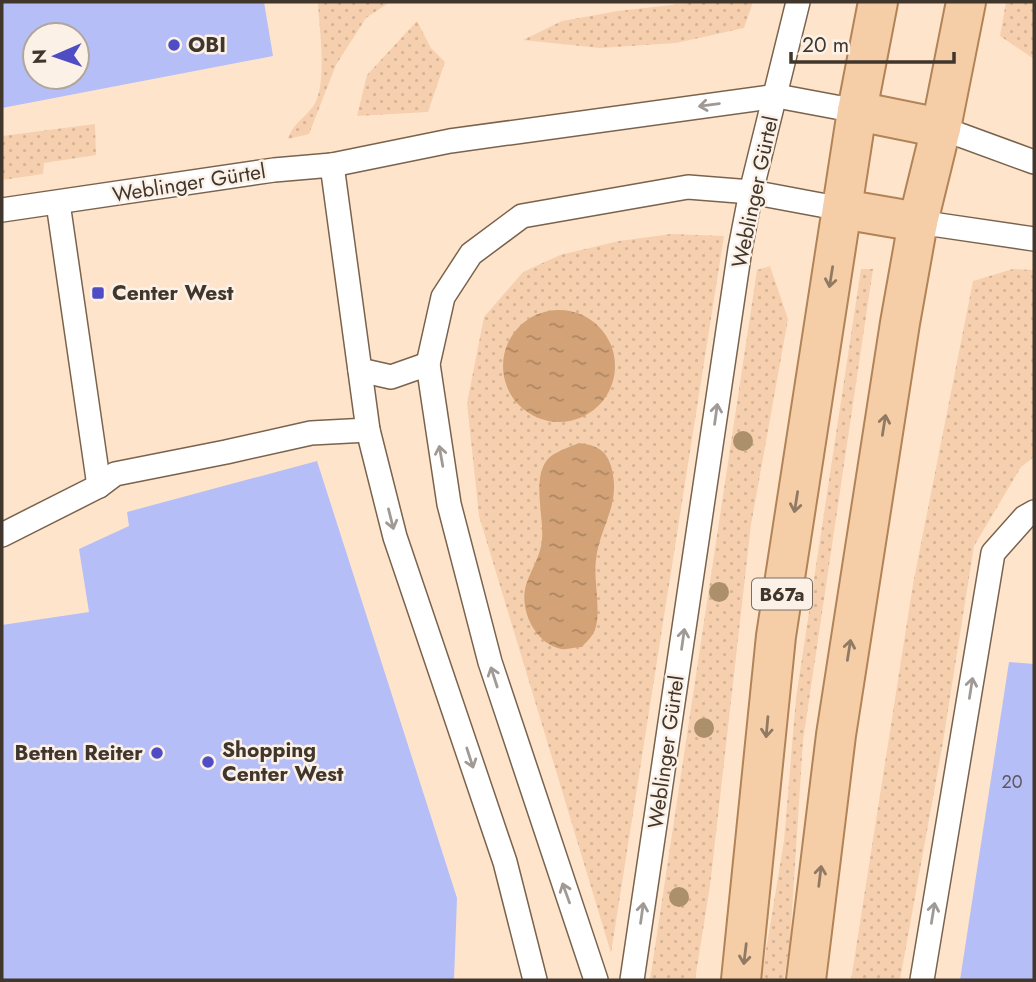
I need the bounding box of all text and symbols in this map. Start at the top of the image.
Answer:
north arrow [21,21,91,91]
scale bar [791,21,954,65]
place label: OBI [188,30,226,60]
text: 20 m [802,30,849,60]
marker: OBI [166,37,182,53]
text: N [26,49,53,65]
one-way arrow [698,99,721,112]
street label: Weblinger Gürtel [724,113,786,271]
street label: Weblinger Gürtel [110,156,268,210]
one-way arrow [824,265,837,288]
place label: Center West [112,278,234,308]
marker: Center West [90,285,106,301]
one-way arrow [710,403,723,426]
one-way arrow [878,414,891,437]
one-way arrow [434,445,447,468]
one-way arrow [790,490,803,512]
one-way arrow [385,508,398,530]
road number: B67a [752,579,812,610]
one-way arrow [677,628,690,651]
one-way arrow [843,639,856,662]
one-way arrow [487,666,500,688]
street label: Weblinger Gürtel [640,673,692,831]
one-way arrow [965,678,978,700]
one-way arrow [760,715,773,738]
place label: Shopping Center West [222,735,344,789]
place label: Betten Reiter [15,738,143,768]
marker: Betten Reiter [149,745,165,761]
one-way arrow [465,747,478,769]
marker: Shopping Center West [200,754,216,770]
house number: 20 [1001,769,1023,795]
one-way arrow [813,865,826,887]
one-way arrow [558,882,571,904]
one-way arrow [636,902,649,925]
one-way arrow [927,902,940,925]
one-way arrow [738,942,751,964]

